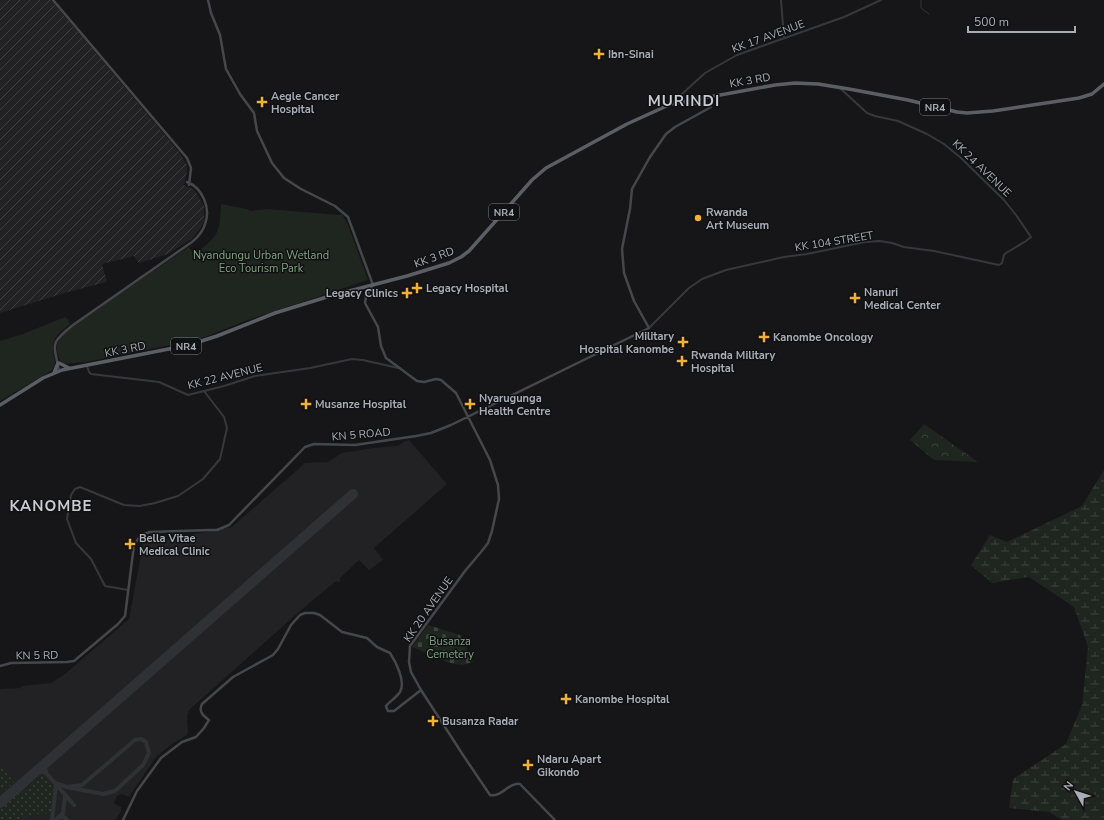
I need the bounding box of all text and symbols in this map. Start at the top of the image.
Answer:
scale bar [968,8,1075,34]
text: 500 m [974,14,1009,30]
street label: KK 17 AVENUE [730,16,807,57]
place label: Ibn-Sinai [608,47,654,62]
marker: Ibn-Sinai [593,48,605,60]
street label: KK 3 RD [728,70,772,91]
place label: Aegle Cancer Hospital [271,89,340,117]
district label: MURINDI [648,91,720,111]
marker: Aegle Cancer Hospital [256,96,268,108]
road number: NR4 [920,99,950,115]
street label: KK 24 AVENUE [949,136,1014,200]
road number: NR4 [489,204,519,220]
place label: Rwanda Art Museum [706,205,769,233]
marker: Rwanda Art Museum [693,213,703,223]
street label: KK 104 STREET [794,228,875,255]
street label: KK 3 RD [412,243,456,272]
park label: Nyandungu Urban Wetland Eco Tourism Park [193,248,329,276]
place label: Legacy Hospital [426,281,509,296]
marker: Legacy Hospital [411,282,423,294]
place label: Nanuri Medical Center [864,285,941,313]
place label: Legacy Clinics [326,286,398,301]
marker: Legacy Clinics [401,287,413,299]
marker: Nanuri Medical Center [849,292,861,304]
place label: Military Hospital Kanombe [579,329,674,357]
place label: Kanombe Oncology [773,330,873,345]
marker: Kanombe Oncology [758,331,770,343]
marker: Military Hospital Kanombe [677,336,689,348]
street label: KK 3 RD [103,338,147,361]
road number: NR4 [171,338,201,354]
place label: Rwanda Military Hospital [691,348,775,376]
marker: Rwanda Military Hospital [676,355,688,367]
street label: KK 22 AVENUE [186,360,264,393]
place label: Nyarugunga Health Centre [479,391,550,419]
place label: Musanze Hospital [315,397,407,412]
marker: Musanze Hospital [300,398,312,410]
marker: Nyarugunga Health Centre [464,398,476,410]
street label: KN 5 ROAD [331,424,391,445]
district label: KANOMBE [9,496,93,516]
place label: Bella Vitae Medical Clinic [139,531,211,559]
marker: Bella Vitae Medical Clinic [124,538,136,550]
street label: KK 20 AVENUE [400,574,457,645]
park label: Busanza Cemetery [426,634,474,662]
street label: KN 5 RD [15,648,59,663]
place label: Kanombe Hospital [575,692,670,707]
marker: Kanombe Hospital [560,693,572,705]
place label: Busanza Radar [442,714,519,729]
marker: Busanza Radar [427,715,439,727]
place label: Ndaru Apart Gikondo [537,752,602,780]
marker: Ndaru Apart Gikondo [522,759,534,771]
north arrow [1056,772,1096,812]
text: N [1060,778,1077,794]

